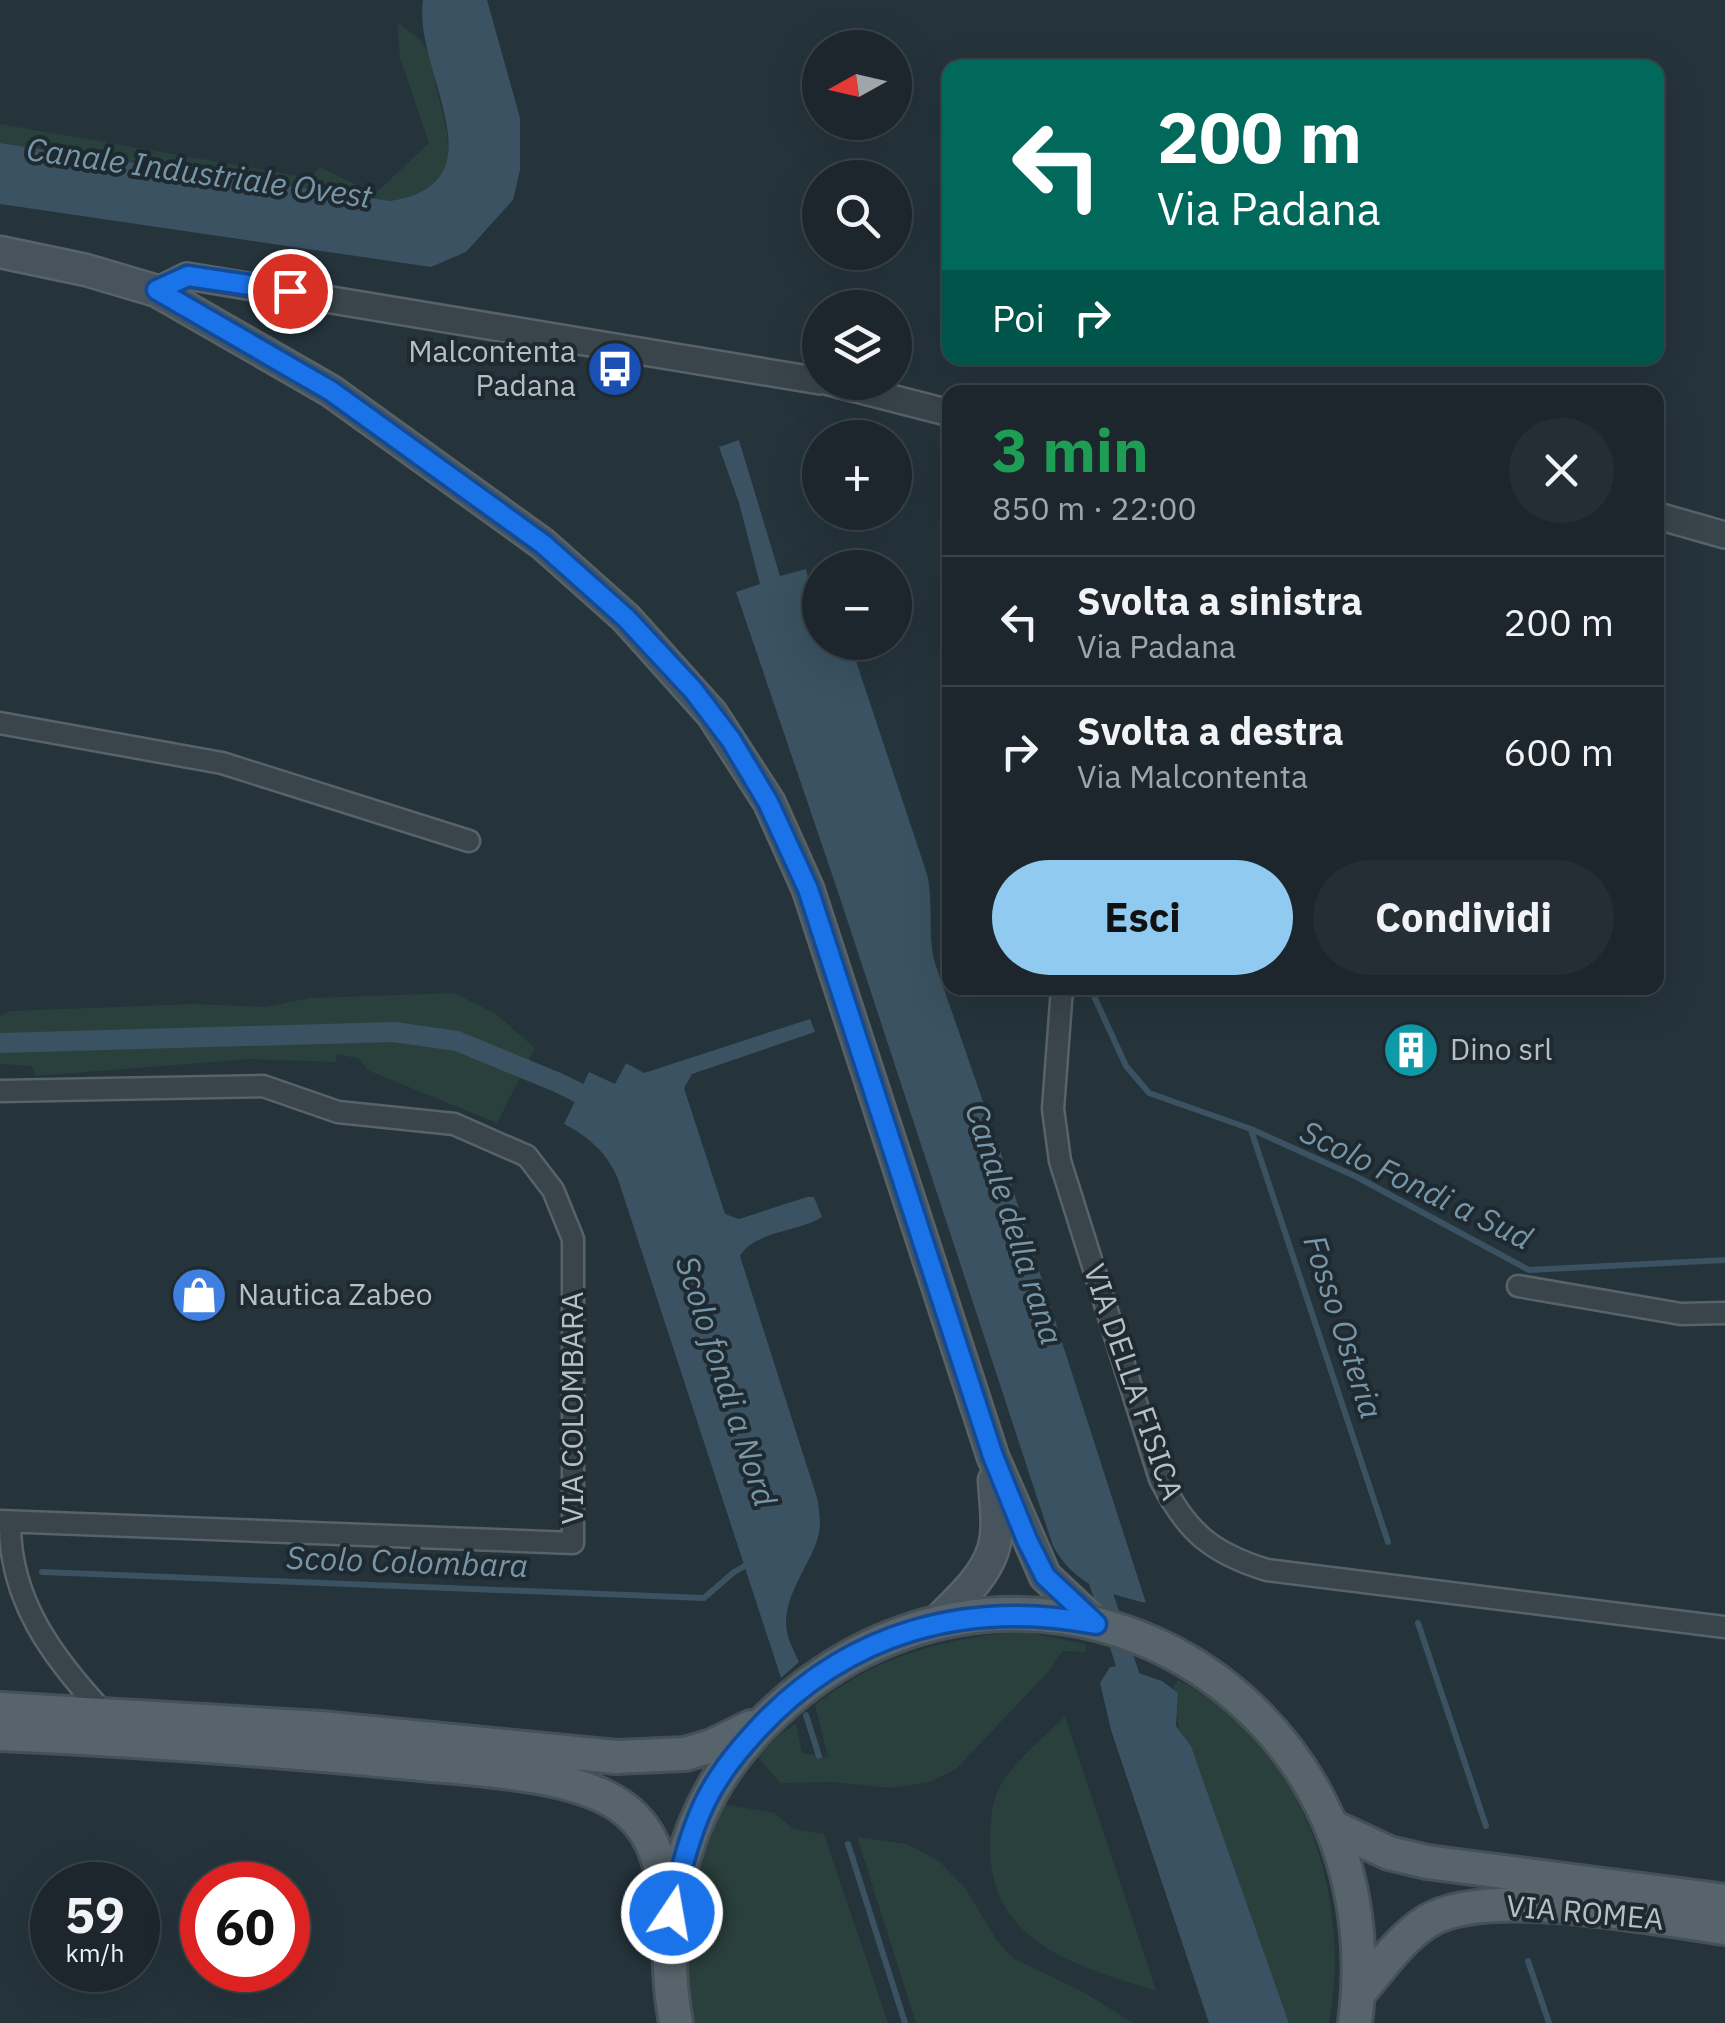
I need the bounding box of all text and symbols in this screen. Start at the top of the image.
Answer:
north arrow [802,30,912,140]
map controls [802,30,912,660]
text: 200 m [1157,91,1362,182]
icon: left [992,100,1122,230]
water label: Canale Industriale Ovest [24,127,375,217]
button: search [802,160,912,270]
text: Via Padana [1157,179,1381,237]
pin [248,249,333,334]
icon: arrive [263,264,318,319]
button: layers [802,290,912,400]
icon: right [1065,290,1120,345]
text: Poi [992,293,1045,342]
place label: Malcontenta Padana [408,331,576,404]
bus stop icon: Malcontenta Padana [585,339,645,399]
text: 3 min [992,410,1149,489]
button: close [1509,418,1614,523]
button: + [802,420,912,530]
text: 850 m · 22:00 [992,487,1197,529]
button: − [802,550,912,660]
text: Svolta a sinistra [1077,576,1363,625]
icon: left [992,594,1047,649]
text: 200 m [1503,597,1614,646]
text: Via Padana [1077,625,1236,667]
text: Svolta a destra [1077,706,1344,755]
icon: right [992,724,1047,779]
text: 600 m [1503,727,1614,776]
text: Via Malcontenta [1077,755,1308,797]
button: Esci [992,860,1293,975]
button: Condividi [1313,860,1614,975]
building icon: Dino srl [1381,1020,1441,1080]
place label: Dino srl [1450,1029,1552,1068]
water label: Canale della rana [956,1098,1074,1350]
water label: Scolo Fondi a Sud [1293,1110,1540,1259]
water label: Fosso Osteria [1295,1230,1393,1424]
water label: Scolo fondi a Nord [667,1250,787,1512]
street label: VIA DELLA FISICA [1076,1258,1193,1505]
shop icon: Nautica Zabeo [169,1265,229,1325]
place label: Nautica Zabeo [238,1274,433,1313]
street label: VIA COLOMBARA [552,1292,591,1524]
water label: Scolo Colombara [285,1536,529,1586]
position arrow [620,1861,724,1965]
speed limit sign: 60 [180,1862,310,1992]
text: 59 [65,1882,125,1947]
street label: VIA ROMEA [1505,1885,1665,1938]
text: km/h [66,1936,124,1969]

